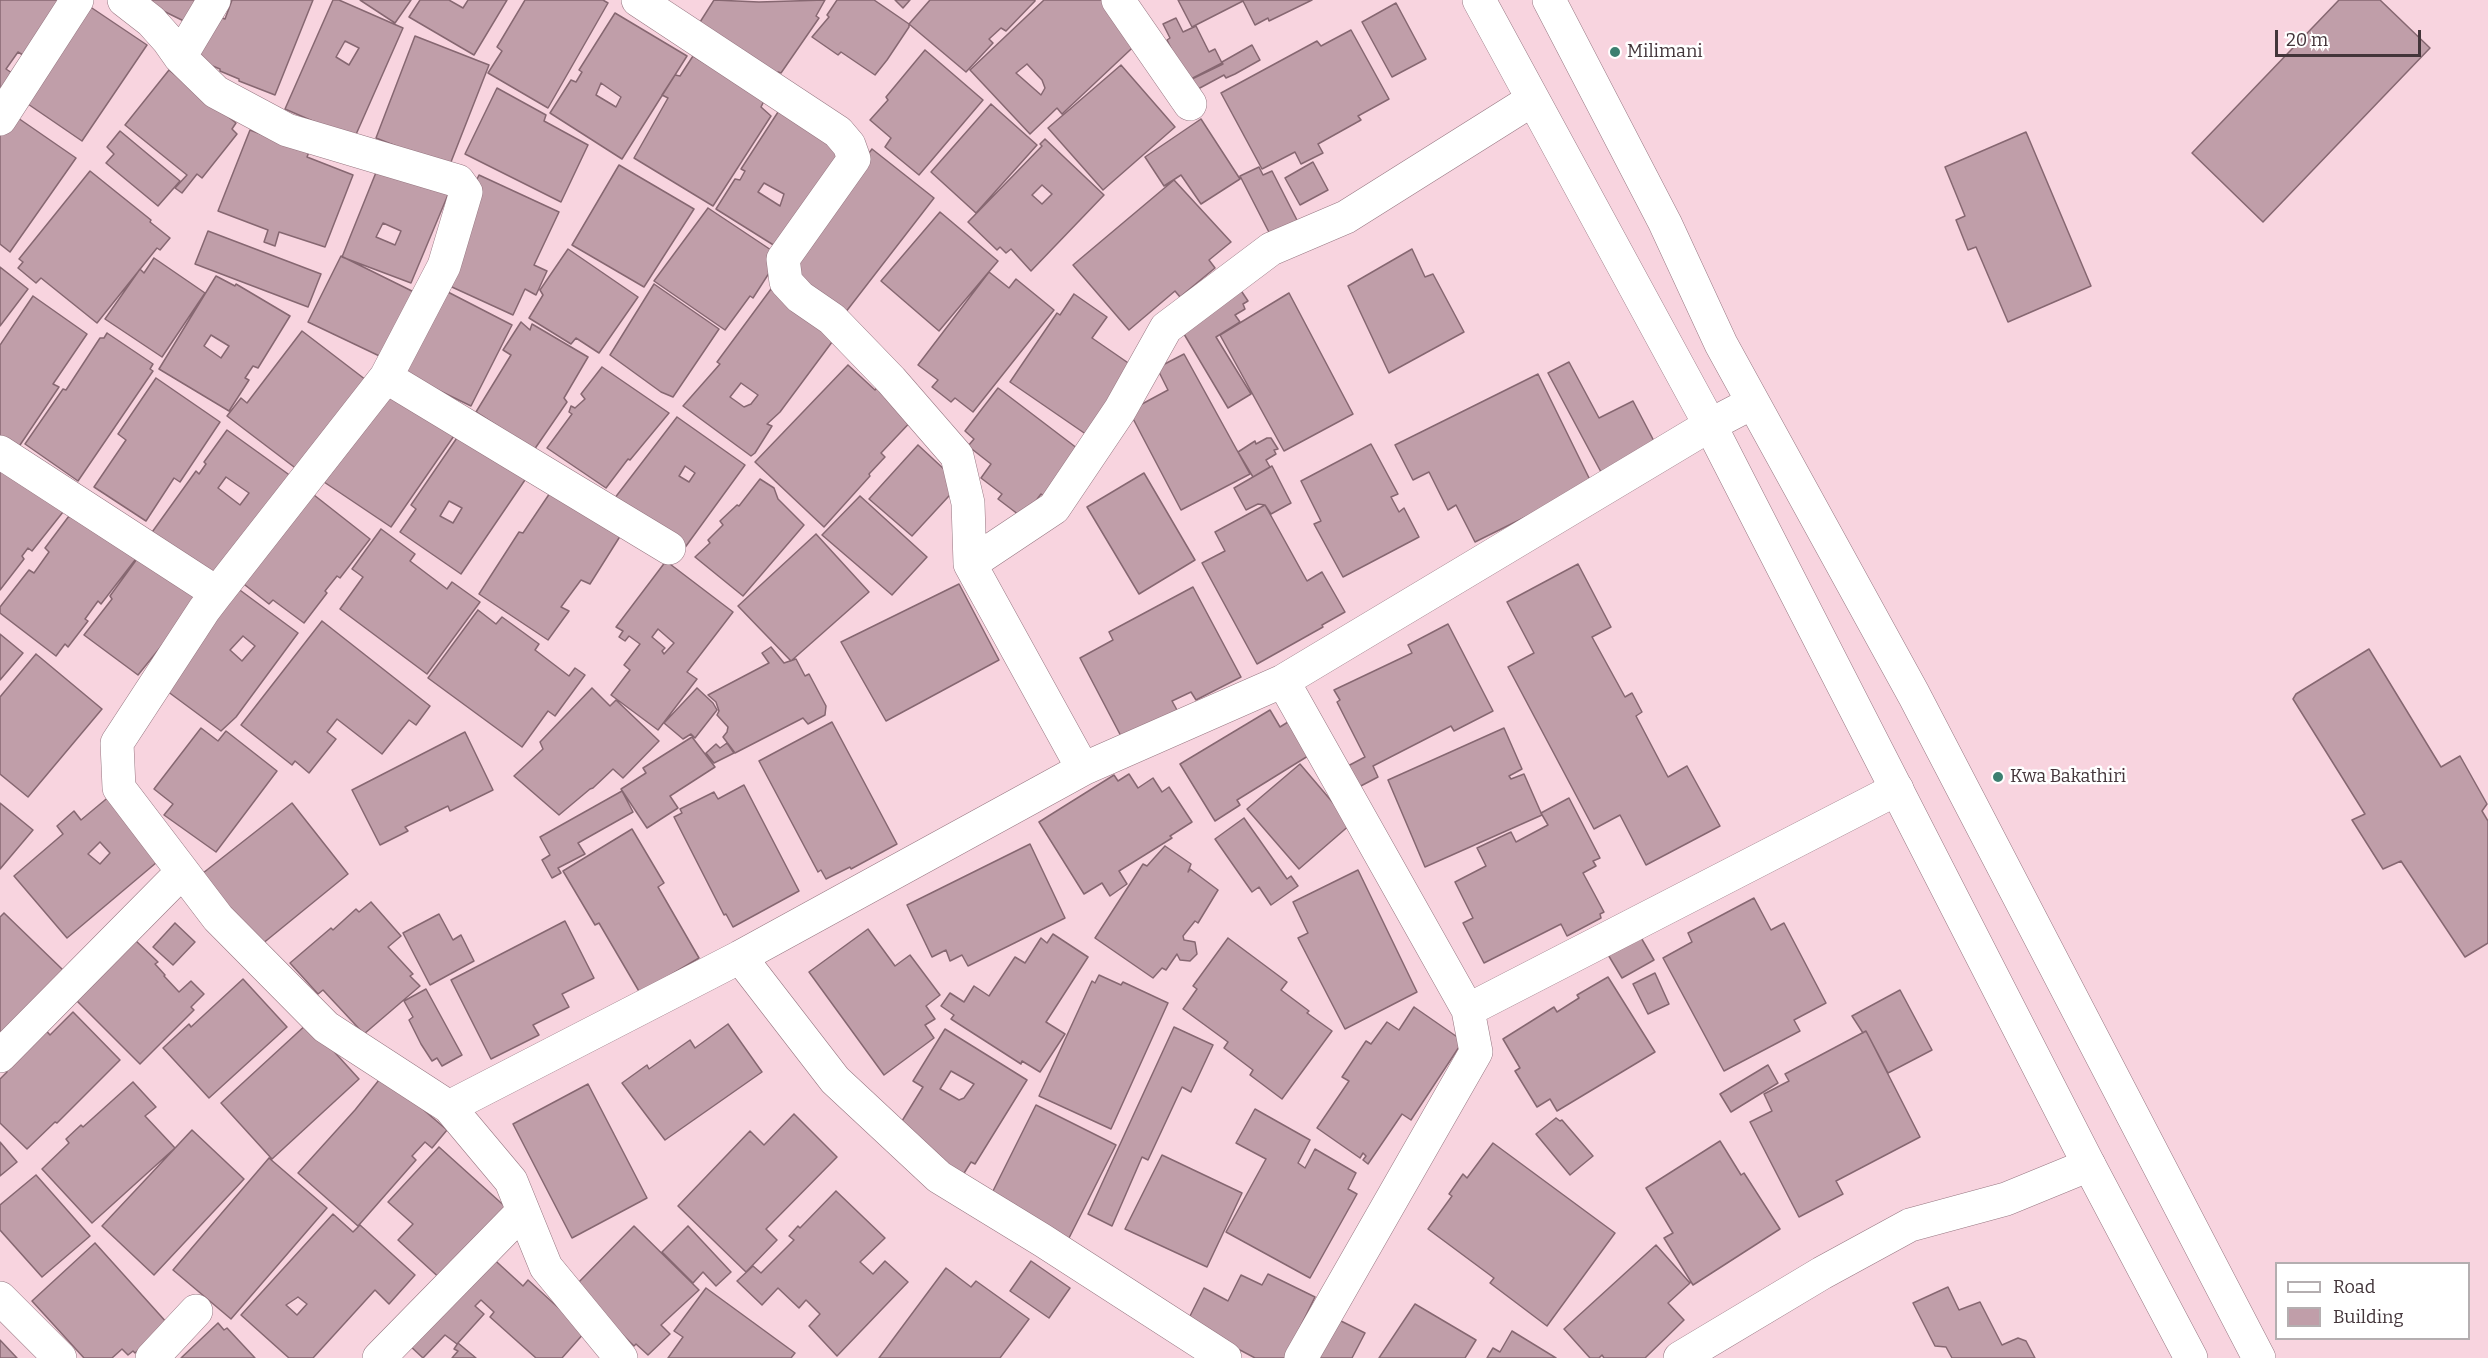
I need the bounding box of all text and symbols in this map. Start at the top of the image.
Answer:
scale bar [2278,18,2424,56]
text: 20 m [2286,29,2328,51]
place label: Milimani [1627,41,1703,63]
marker: Milimani [1608,45,1622,59]
place label: Kwa Bakathiri [2010,766,2126,788]
marker: Kwa Bakathiri [1991,770,2005,784]
legend [2275,1262,2470,1340]
text: Road [2333,1276,2375,1298]
text: Building [2333,1306,2404,1328]

